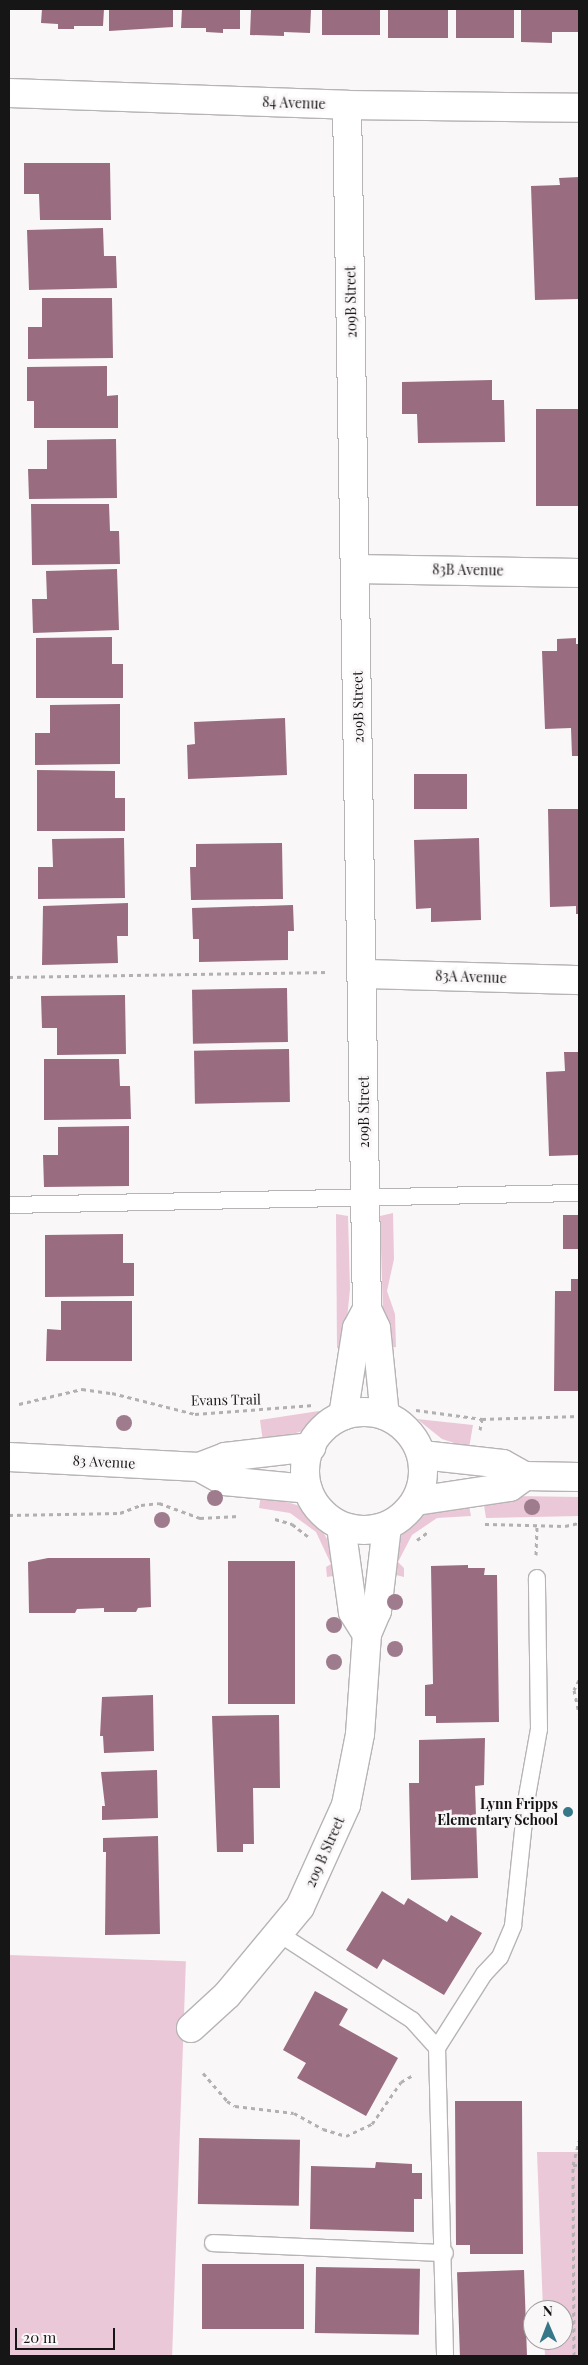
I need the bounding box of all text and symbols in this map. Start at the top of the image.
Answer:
street label: 84 Avenue [262,93,326,113]
street label: 209B Street [342,266,360,338]
street label: 83B Avenue [432,561,504,579]
street label: 209B Street [349,671,367,743]
street label: 83A Avenue [435,967,507,987]
street label: 209B Street [356,1076,372,1148]
street label: Evans Trail [191,1391,261,1409]
street label: 83 Avenue [72,1452,136,1472]
place label: Lynn Fripps Elementary School [437,1796,558,1828]
marker: Lynn Fripps Elementary School [562,1806,574,1818]
street label: 209 B Street [302,1814,348,1890]
north arrow [523,2300,573,2350]
text: N [543,2301,553,2320]
scale bar [18,2318,118,2350]
text: 20 m [23,2327,56,2347]

